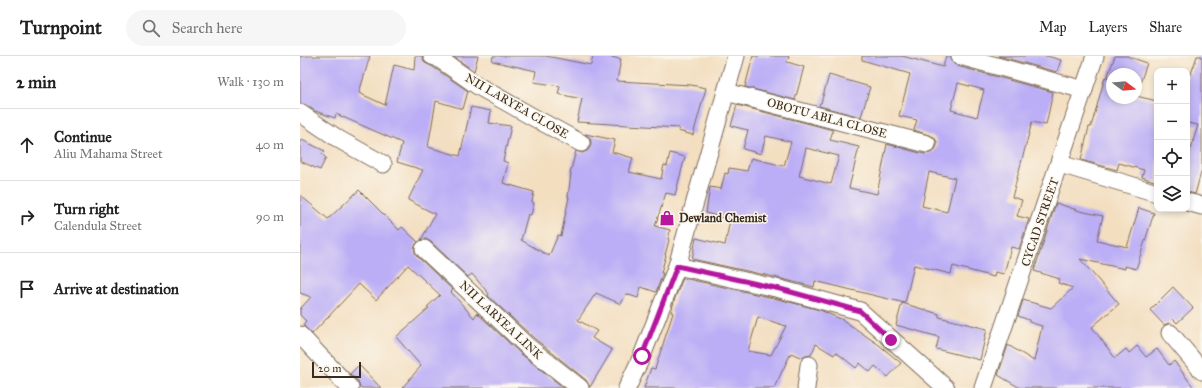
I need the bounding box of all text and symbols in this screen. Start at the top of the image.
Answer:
search box [126,10,406,46]
text: Turnpoint [20,16,102,39]
icon: search [140,17,162,39]
text: Search here [172,19,243,37]
text: Map [1039,19,1067,36]
text: Layers [1089,19,1127,36]
text: Share [1149,19,1182,36]
north arrow [1106,68,1142,104]
map controls [1154,68,1190,212]
button: + [1154,68,1190,104]
street label: NII LARYEA CLOSE [463,71,572,142]
text: 2 min [16,72,56,93]
text: Walk · 130 m [217,74,284,90]
street label: OBOTU ABLA CLOSE [765,95,889,141]
button: − [1154,104,1190,140]
text: Continue [54,128,112,146]
icon: ahead [16,134,38,156]
text: 40 m [255,137,284,153]
button: locate [1154,140,1190,176]
text: Aliu Mahama Street [54,146,163,162]
street label: CYCAD STREET [1018,176,1062,268]
button: layers [1154,176,1190,212]
text: Turn right [54,200,119,218]
icon: right [16,206,38,228]
text: 90 m [256,209,284,225]
shop icon: Dewland Chemist [658,209,676,227]
place label: Dewland Chemist [679,211,767,225]
text: Calendula Street [54,218,142,234]
icon: arrive [16,278,38,300]
street label: NII LARYEA LINK [457,278,546,362]
text: Arrive at destination [54,280,179,298]
route end [882,331,900,349]
route start [633,347,651,365]
scale bar [312,360,361,379]
text: 20 m [318,362,341,375]

